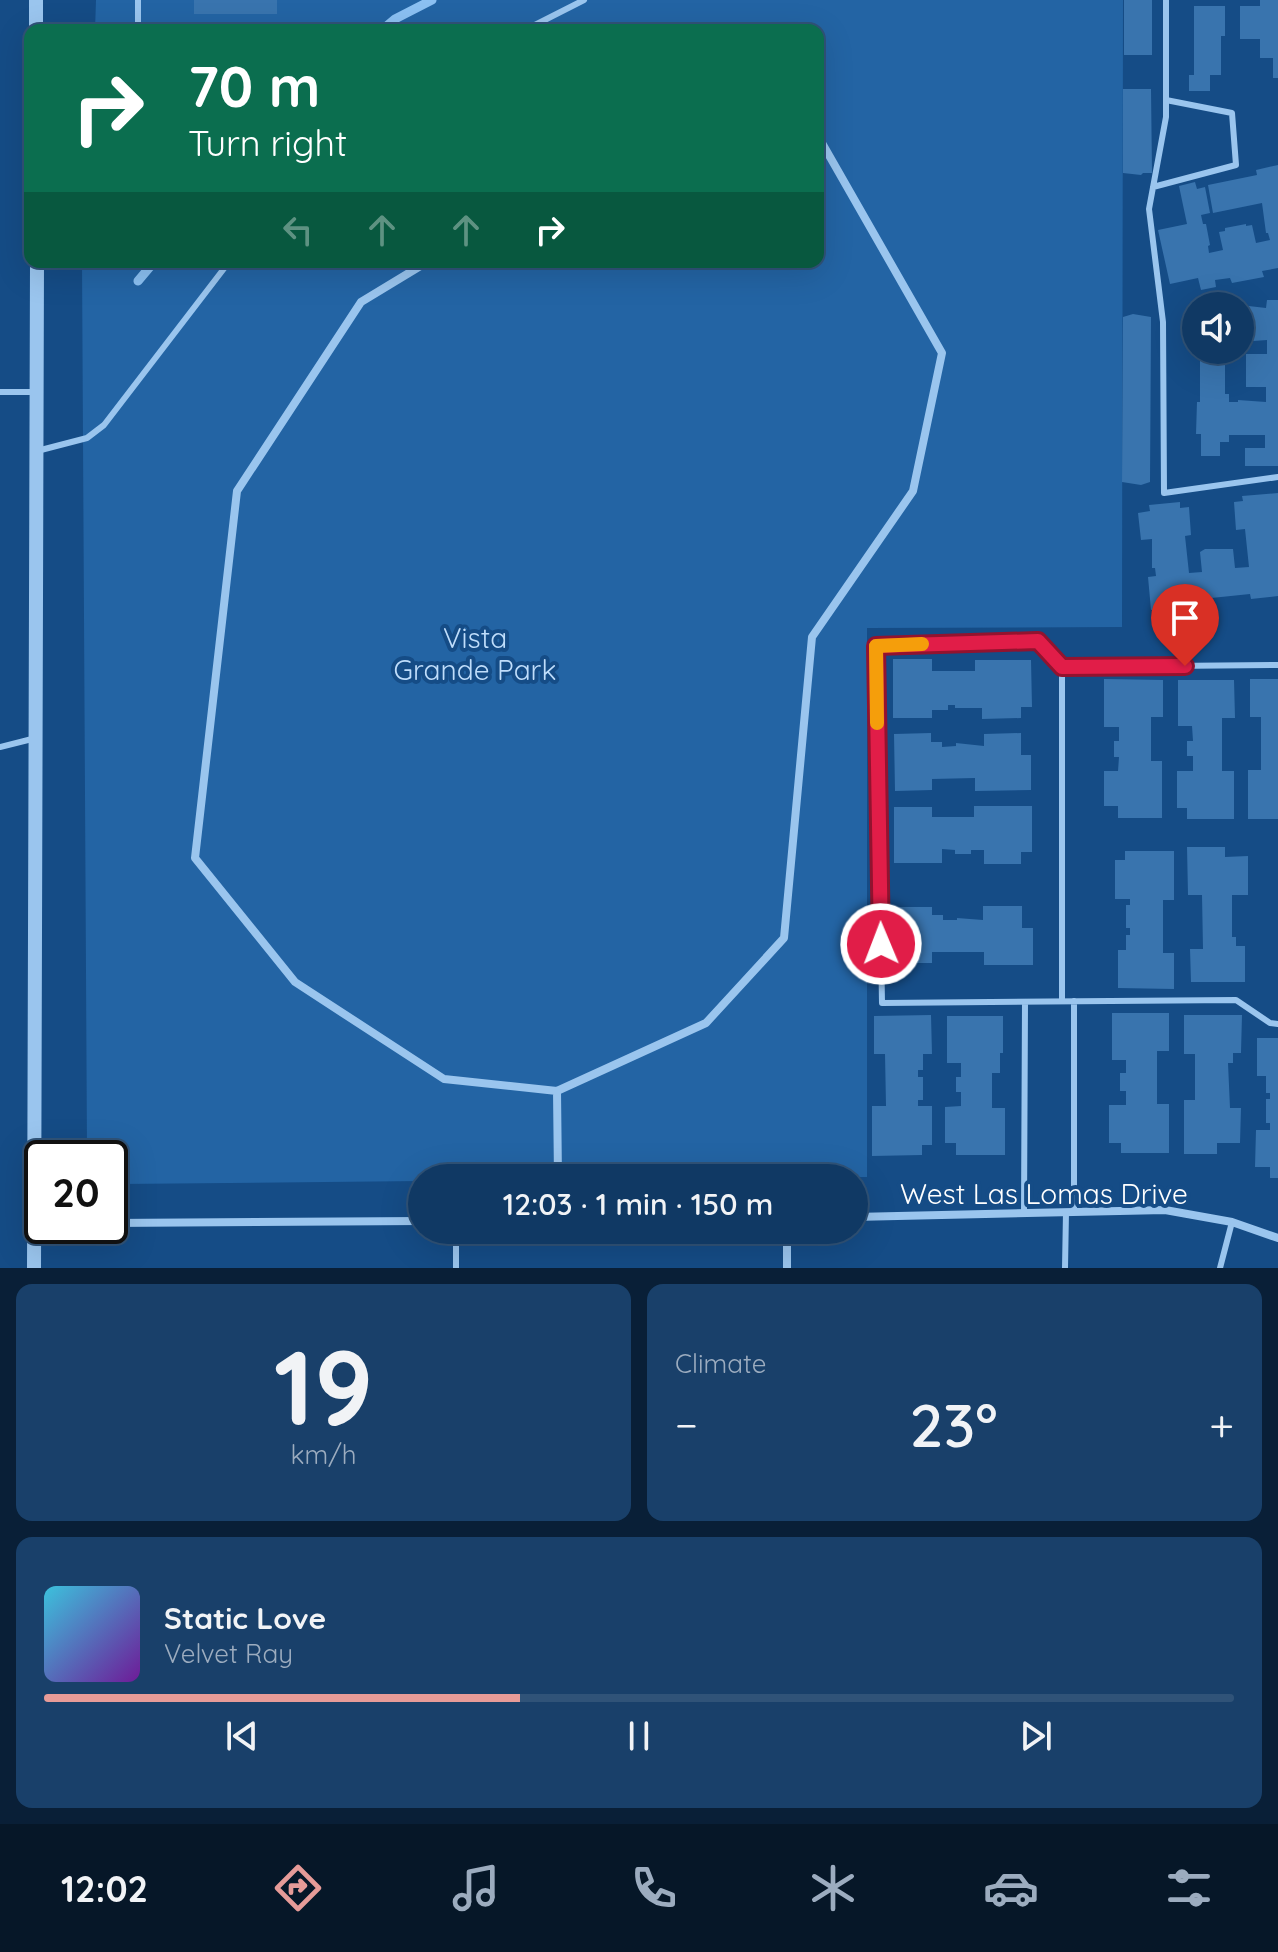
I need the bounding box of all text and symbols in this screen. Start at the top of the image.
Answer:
text: 70 m [188,51,320,121]
icon: right [56,56,160,160]
text: Turn right [188,120,347,165]
icon: left [276,208,320,252]
icon: ahead [360,208,404,252]
icon: ahead [444,208,488,252]
icon: right [528,208,572,252]
map controls [1182,292,1254,364]
button: sound [1182,292,1254,364]
pin [1151,584,1219,666]
icon: arrive [1163,596,1207,640]
park label: Vista Grande Park [394,620,556,687]
position arrow [839,902,923,986]
speed limit sign: 20 [24,1140,128,1244]
street label: West Las Lomas Drive [900,1176,1188,1211]
text: 12:03 · 1 min · 150 m [503,1185,773,1223]
text: 19 [274,1321,373,1451]
text: Climate [675,1347,766,1380]
text: 23° [909,1387,998,1462]
text: − [675,1397,698,1452]
text: + [1209,1397,1234,1452]
text: km/h [291,1438,356,1471]
text: Static Love [164,1599,326,1637]
text: Velvet Ray [164,1637,293,1670]
icon: previous [220,1714,264,1758]
icon: pause [617,1714,661,1758]
icon: next [1014,1714,1058,1758]
icon: directions [270,1860,326,1916]
icon: music [448,1860,504,1916]
icon: phone [626,1860,682,1916]
icon: climate [805,1860,861,1916]
icon: car [983,1860,1039,1916]
icon: filters [1161,1860,1217,1916]
text: 12:02 [61,1866,148,1911]

